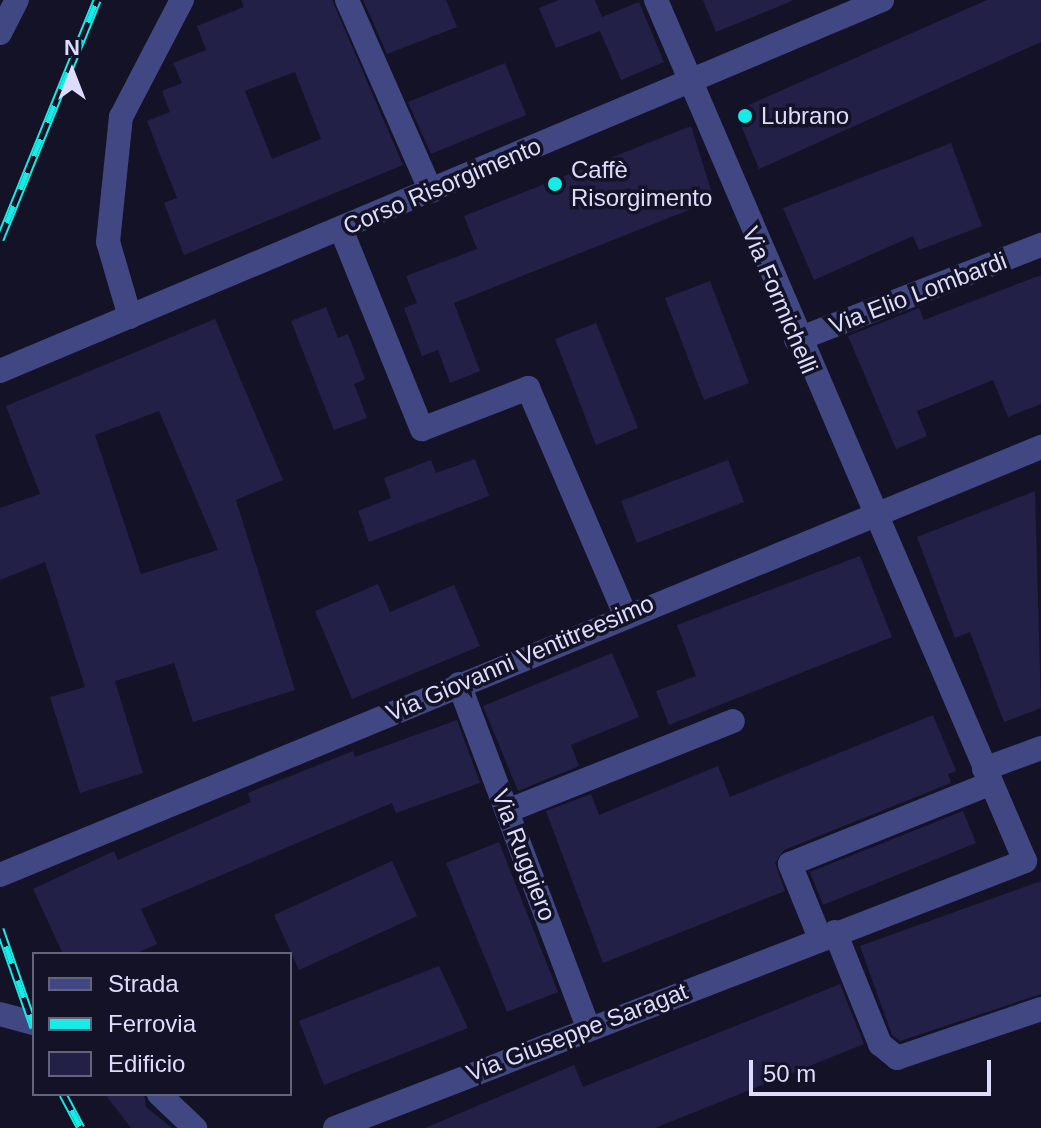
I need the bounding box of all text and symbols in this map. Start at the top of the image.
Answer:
north arrow [32,32,112,112]
text: N [64,35,80,60]
place label: Lubrano [761,102,849,130]
marker: Lubrano [736,107,754,125]
street label: Corso Risorgimento [339,131,545,241]
place label: Caffè Risorgimento [571,156,712,212]
marker: Caffè Risorgimento [546,175,564,193]
street label: Via Formichelli [736,222,824,378]
street label: Via Elio Lombardi [825,246,1011,340]
street label: Via Giovanni Ventitreesimo [382,589,658,727]
street label: Via Ruggiero [486,785,562,925]
legend [32,952,292,1096]
text: Strada [108,970,179,997]
street label: Via Giuseppe Saragat [462,977,692,1087]
text: Ferrovia [108,1010,196,1037]
scale bar [753,1044,995,1094]
text: Edificio [108,1050,185,1077]
text: 50 m [763,1060,816,1087]

